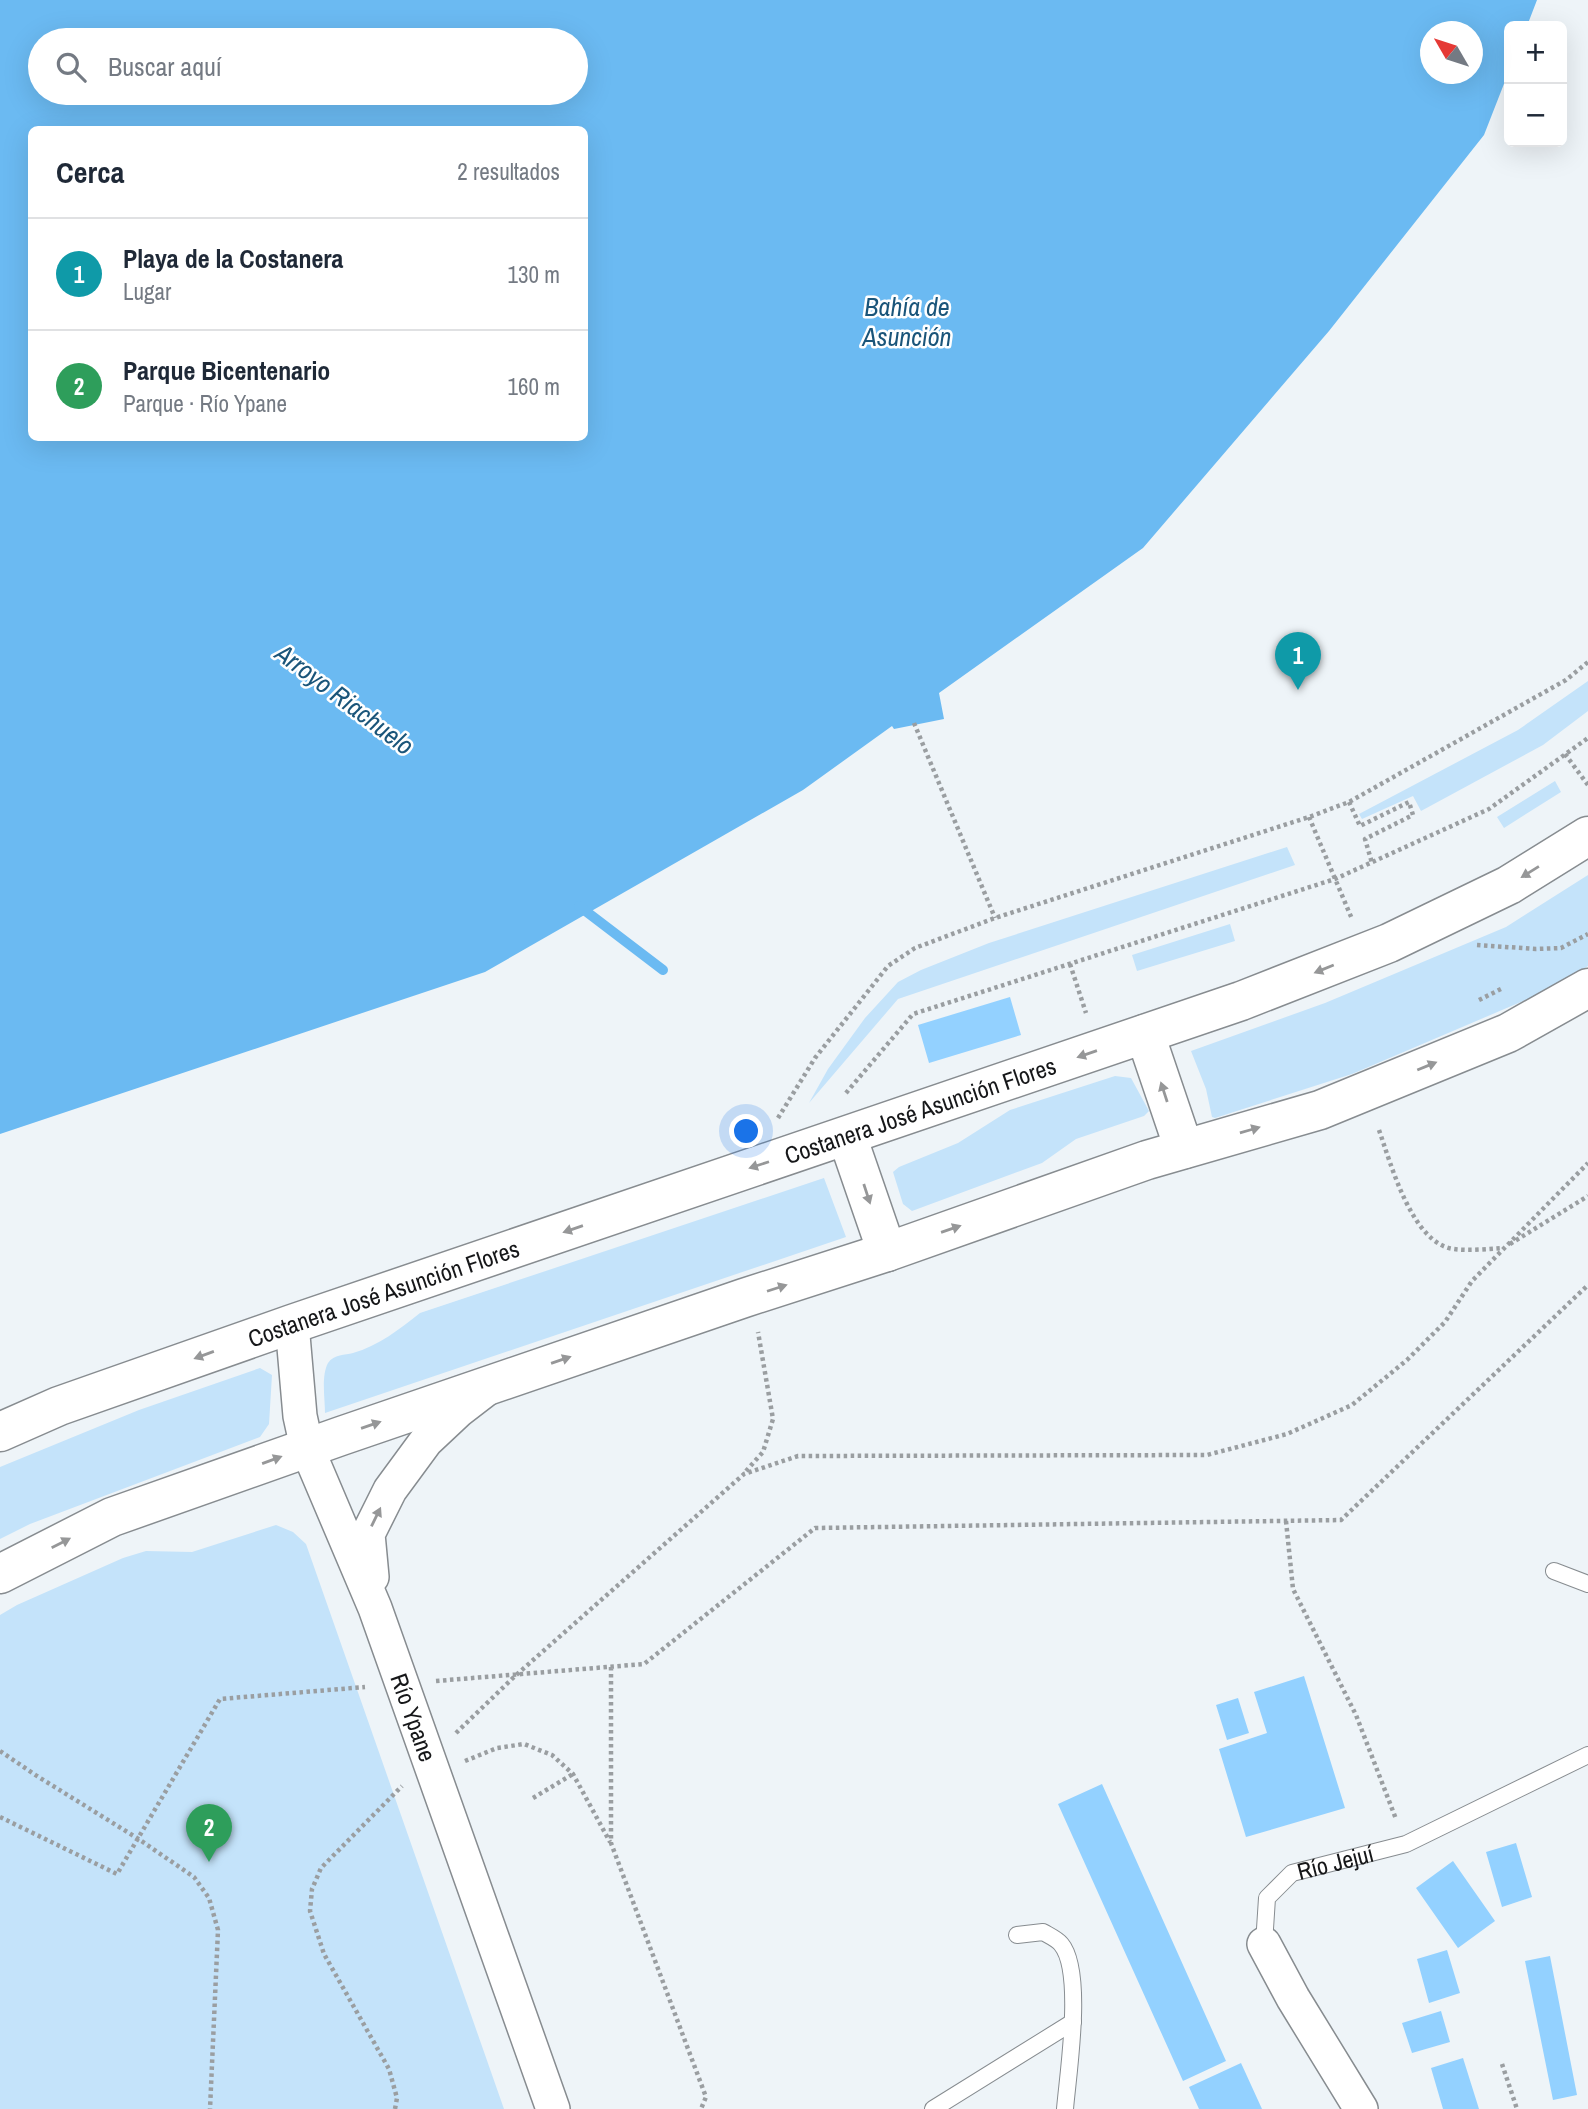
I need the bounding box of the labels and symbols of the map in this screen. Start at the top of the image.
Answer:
north arrow [1420,21,1483,84]
water label: Bahía de Asunción [862,289,951,354]
pin: 1 [1275,632,1321,690]
water label: Arroyo Riachuelo [268,635,421,763]
one-way arrow [1520,866,1540,879]
one-way arrow [1314,963,1335,974]
street label: Costanera José Asunción Flores [780,1049,1060,1171]
one-way arrow [1077,1049,1098,1060]
one-way arrow [1417,1060,1438,1071]
one-way arrow [1158,1081,1169,1102]
your location [729,1114,763,1148]
one-way arrow [1239,1125,1260,1135]
one-way arrow [748,1160,769,1171]
one-way arrow [862,1184,873,1205]
one-way arrow [563,1224,584,1235]
one-way arrow [941,1224,962,1235]
street label: Costanera José Asunción Flores [243,1232,523,1354]
one-way arrow [766,1282,787,1292]
one-way arrow [194,1349,215,1360]
one-way arrow [550,1354,571,1365]
one-way arrow [361,1419,382,1430]
one-way arrow [262,1454,283,1465]
one-way arrow [371,1507,382,1527]
one-way arrow [51,1538,71,1549]
street label: Río Ypane [383,1669,444,1766]
pin: 2 [186,1804,232,1862]
street label: Río Jejuí [1294,1837,1377,1887]

